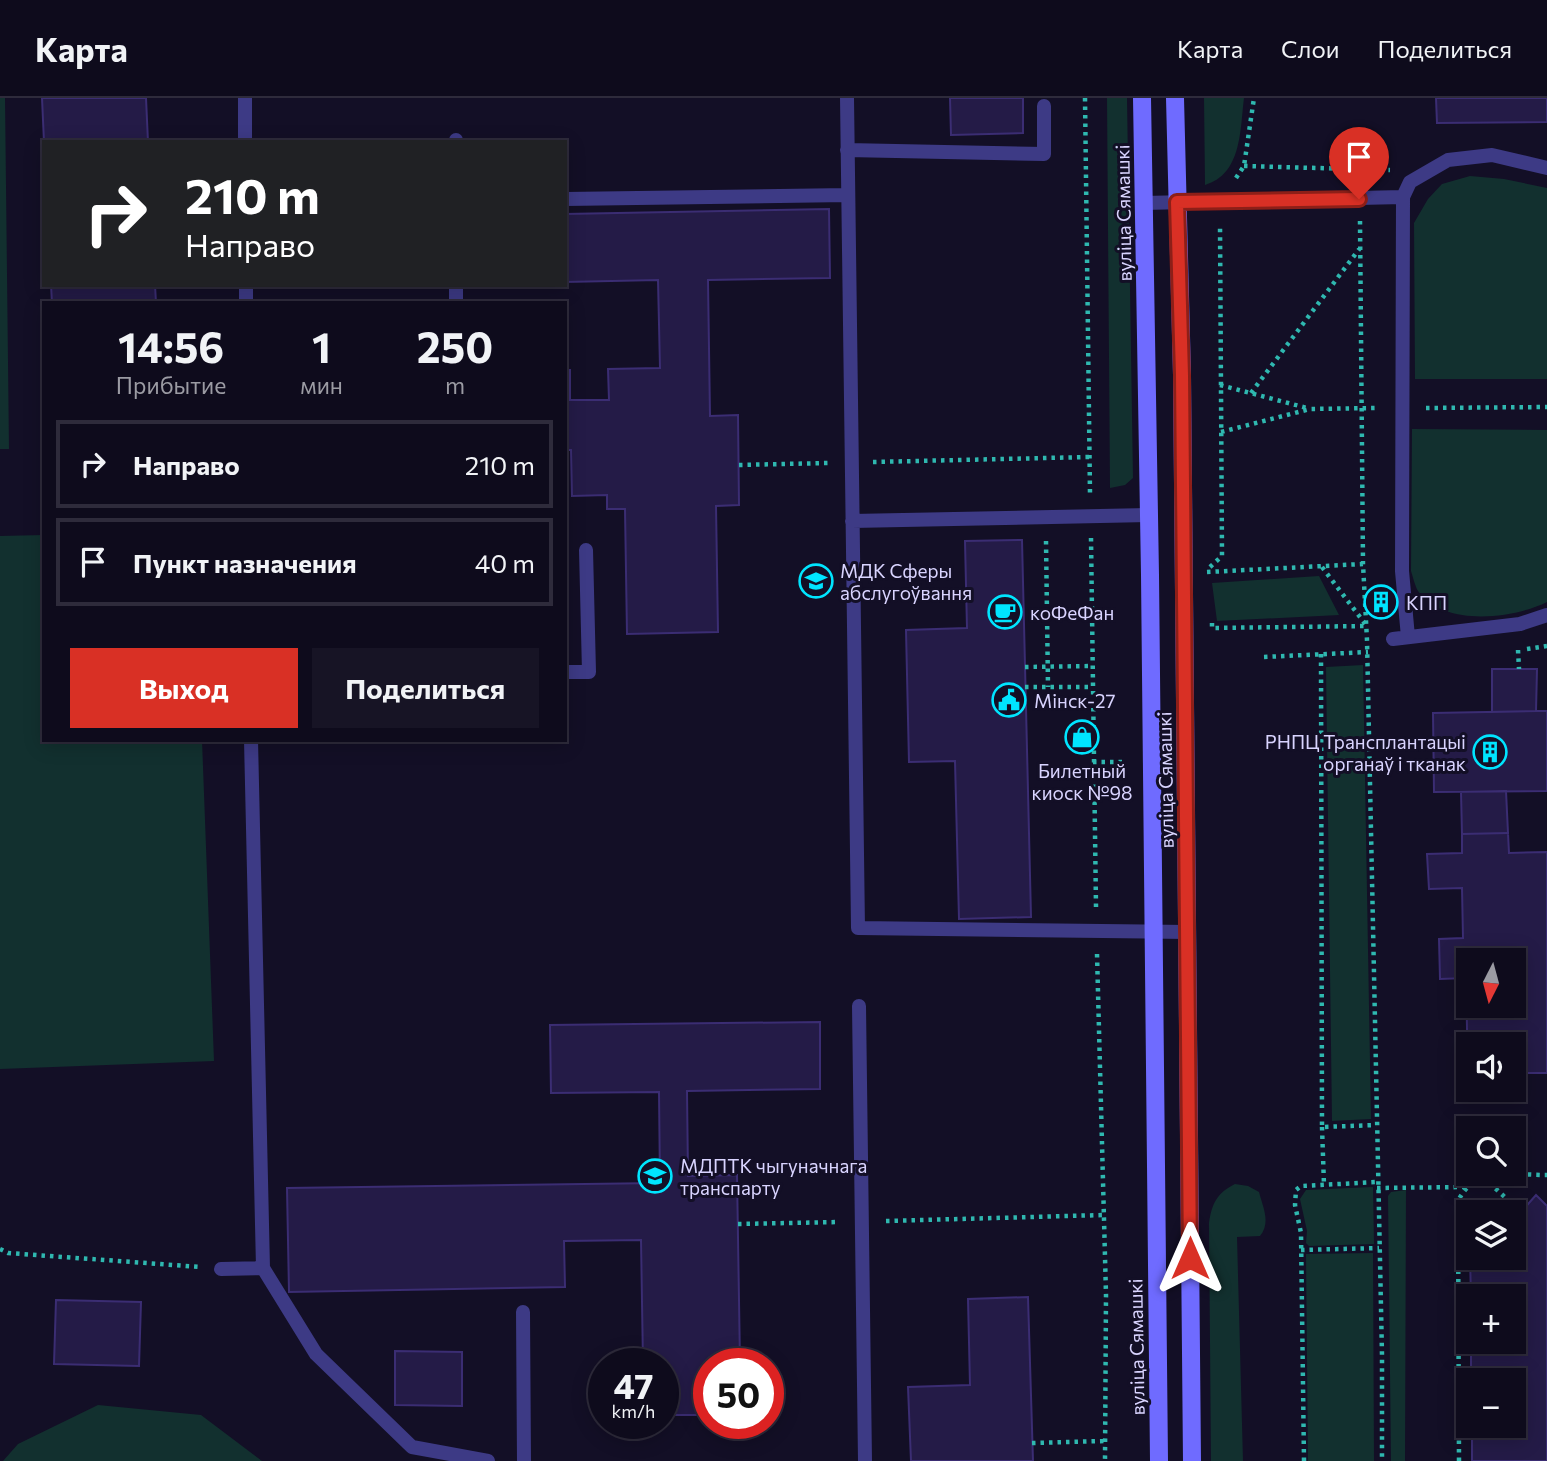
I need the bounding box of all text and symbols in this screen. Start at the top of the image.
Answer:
text: Карта [35,28,128,69]
text: Карта [1177,34,1243,63]
text: Слои [1281,34,1339,63]
text: Поделиться [1377,34,1512,63]
pin [1329,127,1389,199]
icon: arrive [1340,138,1378,176]
street label: вуліца Сямашкі [1110,144,1136,282]
text: 210 m [185,164,320,224]
icon: right [70,168,161,259]
text: Направо [185,224,315,264]
text: 14:56 [118,320,224,372]
text: 1 [312,320,331,372]
text: 250 [417,320,493,372]
text: Прибытие [116,371,226,399]
text: мин [300,371,343,399]
text: m [445,371,465,399]
icon: right [74,445,112,483]
text: Направо [133,449,240,480]
text: 210 m [465,449,535,480]
icon: arrive [74,543,112,581]
text: Пункт назначения [133,547,357,578]
text: 40 m [475,547,535,578]
place label: МДК Сферы абслугоўвання [840,559,972,604]
school or university icon: МДК Сферы абслугоўвання [797,562,835,600]
building icon: КПП [1362,583,1400,621]
place label: КПП [1406,591,1447,614]
cafe icon: коФеФан [986,593,1024,631]
place label: коФеФан [1030,601,1114,624]
button: Выход [70,648,298,728]
button: Поделиться [312,648,539,728]
public building icon: Мінск-27 [990,681,1028,719]
place label: Мінск-27 [1034,689,1116,712]
street label: вуліца Сямашкі [1152,711,1178,849]
shop icon: Билетный киоск №98 [1063,718,1101,756]
place label: РНПЦ Трансплантацыі органаў і тканак [1265,730,1466,775]
building icon: РНПЦ Трансплантацыі органаў і тканак [1471,733,1509,771]
place label: Билетный киоск №98 [1032,759,1132,804]
north arrow [1456,948,1526,1018]
map controls [1456,948,1526,1438]
button: sound [1456,1032,1526,1102]
button: search [1456,1116,1526,1186]
place label: МДПТК чыгуначнага транспарту [680,1154,867,1199]
school or university icon: МДПТК чыгуначнага транспарту [636,1157,674,1195]
button: layers [1456,1200,1526,1270]
position arrow [1153,1221,1227,1295]
street label: вуліца Сямашкі [1123,1278,1149,1416]
button: + [1456,1284,1526,1354]
speed limit sign: 50 [693,1348,784,1439]
text: 47 [613,1363,654,1406]
button: − [1456,1368,1526,1438]
text: km/h [612,1400,655,1422]

